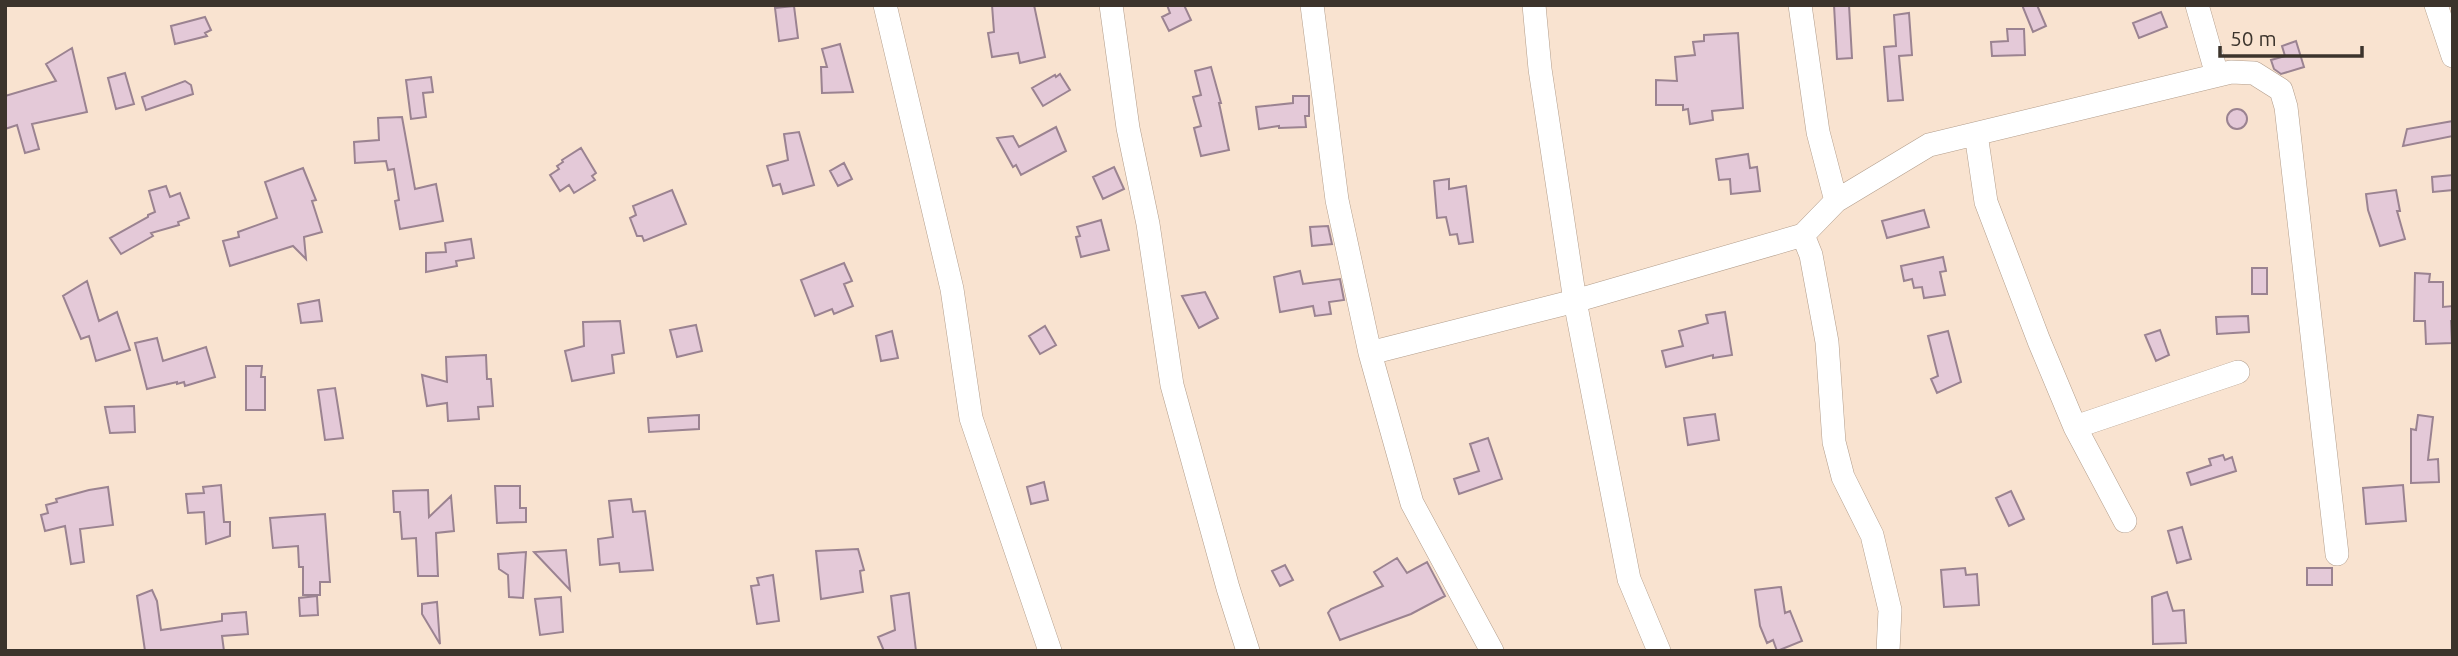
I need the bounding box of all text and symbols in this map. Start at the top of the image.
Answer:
scale bar [2220,14,2362,58]
text: 50 m [2230,26,2277,50]

